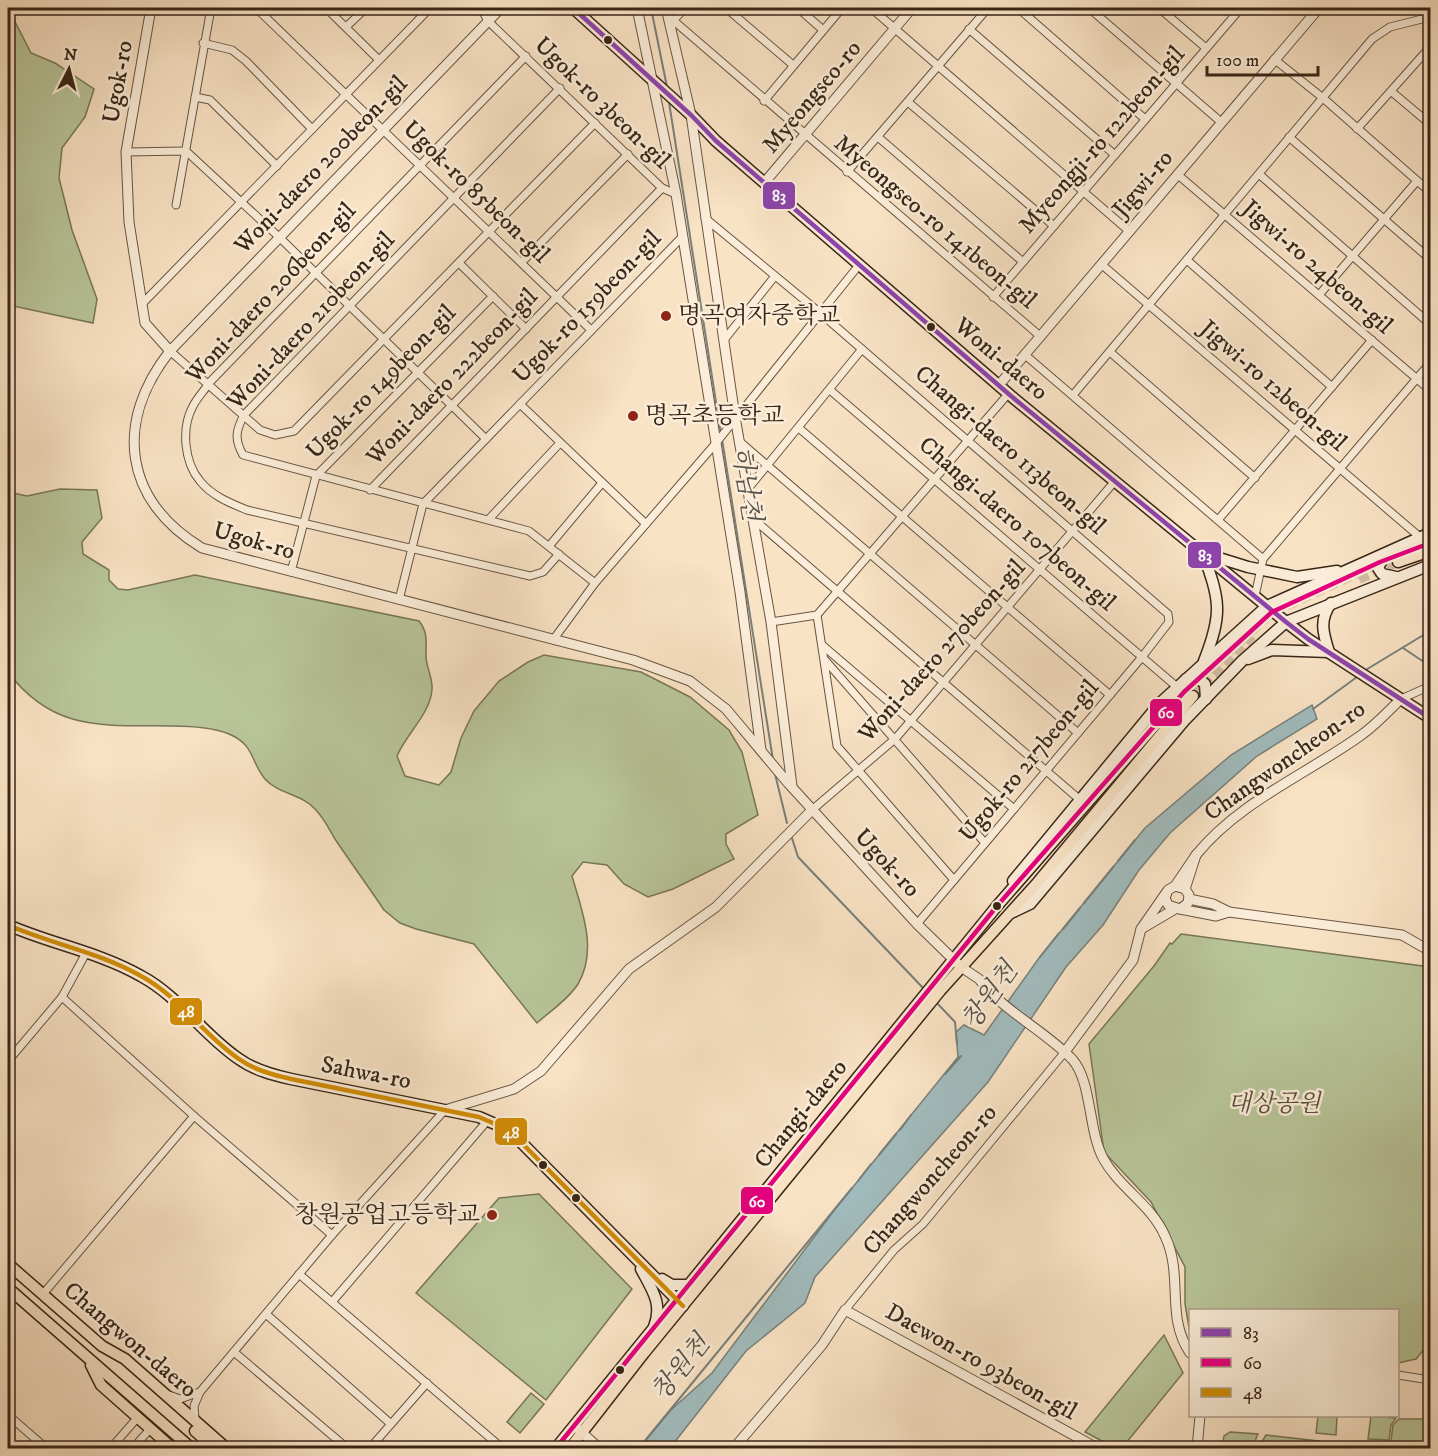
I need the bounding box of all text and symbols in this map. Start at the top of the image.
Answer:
street label: Ugok-ro 3beon-gil [528,30,677,176]
unlabelled marker [602,34,614,46]
street label: Myeongseo-ro [756,34,868,160]
street label: Ugok-ro [96,38,140,126]
north arrow [39,39,99,99]
scale bar [1207,39,1318,77]
street label: Myeongji-ro 122beon-gil [1012,40,1192,240]
text: N [63,44,78,66]
text: 100 m [1216,50,1259,72]
street label: Woni-daero 200beon-gil [227,69,415,261]
street label: Ugok-ro 85beon-gil [396,114,556,270]
street label: Myeongseo-ro 141beon-gil [828,128,1043,316]
street label: Jigwi-ro [1105,144,1180,226]
line badge: 83 [762,181,796,210]
text: 83 [772,186,786,206]
street label: Jigwi-ro 24beon-gil [1234,192,1399,341]
street label: Woni-daero 206beon-gil [179,196,363,390]
street label: Ugok-ro 159beon-gil [506,224,668,390]
street label: Woni-daero 210beon-gil [220,225,402,417]
street label: Woni-daero 222beon-gil [359,282,545,472]
street label: Ugok-ro 149beon-gil [300,298,463,466]
place label: 명곡여자중학교 [678,301,840,331]
marker: 명곡여자중학교 [659,309,673,323]
street label: Woni-daero [947,310,1054,407]
street label: Jigwi-ro 12beon-gil [1192,313,1353,459]
unlabelled marker [925,321,937,333]
street label: Changi-daero 113beon-gil [908,359,1112,542]
place label: 명곡초등학교 [645,401,784,431]
marker: 명곡초등학교 [626,409,640,423]
street label: Changi-daero 107beon-gil [912,430,1122,618]
water label: 하남천 [724,444,768,526]
street label: Ugok-ro [210,515,298,567]
line badge: 83 [1187,541,1222,569]
text: 83 [1198,546,1212,566]
street label: Woni-daero 270beon-gil [851,553,1033,749]
street label: Ugok-ro 217beon-gil [953,673,1106,848]
street label: Changwoncheon-ro [1198,694,1372,828]
line badge: 60 [1149,698,1183,727]
text: 60 [1158,703,1175,723]
street label: Ugok-ro [848,822,926,904]
unlabelled marker [991,900,1003,912]
water label: 창원천 [955,954,1027,1036]
line badge: 48 [169,997,203,1026]
text: 48 [176,1002,195,1022]
street label: Sahwa-ro [318,1050,414,1096]
street label: Changi-daero [748,1053,854,1175]
park label: 대상공원 [1228,1089,1322,1119]
street label: Changwoncheon-ro [856,1098,1004,1262]
line badge: 48 [494,1117,528,1146]
text: 48 [501,1123,520,1143]
unlabelled marker [537,1159,549,1171]
line badge: 60 [740,1186,774,1215]
unlabelled marker [570,1192,582,1204]
text: 60 [749,1192,766,1212]
place label: 창원공업고등학교 [295,1200,480,1230]
marker: 창원공업고등학교 [485,1208,499,1222]
street label: Changwon-daero [57,1275,203,1405]
street label: Daewon-ro 93beon-gil [880,1297,1083,1427]
legend [1189,1309,1399,1417]
text: 83 [1243,1323,1259,1345]
water label: 창원천 [644,1327,719,1408]
text: 60 [1243,1353,1262,1375]
unlabelled marker [614,1364,626,1376]
text: 48 [1243,1383,1262,1405]

